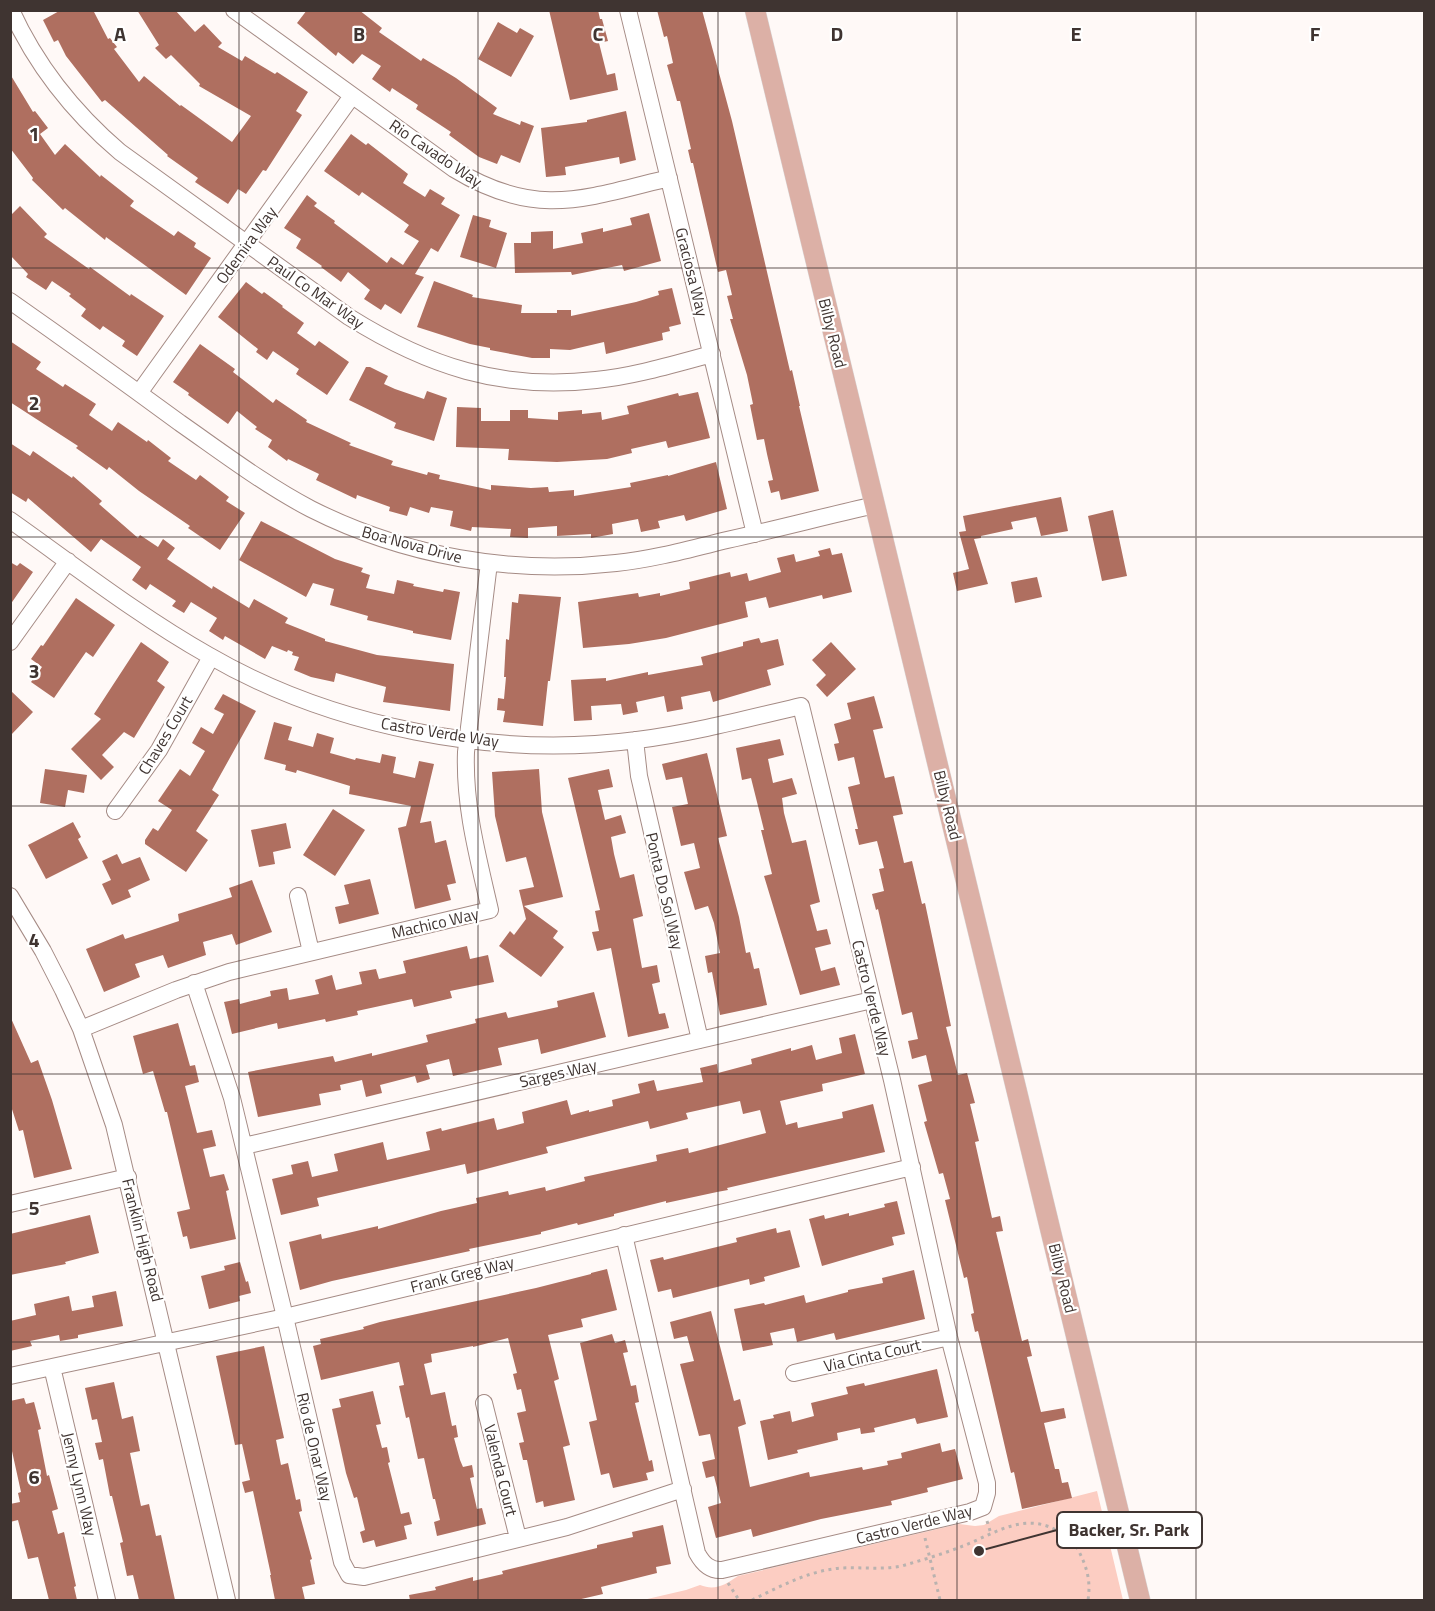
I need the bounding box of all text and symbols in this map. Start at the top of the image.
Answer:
text: A [114,18,126,49]
text: B [353,18,365,49]
text: C [593,18,604,49]
text: D [831,18,843,49]
text: E [1070,18,1082,49]
text: F [1310,18,1321,49]
street label: Rio Cavado Way [385,113,488,193]
text: 1 [28,118,40,149]
street label: Odemira Way [210,201,283,289]
street label: Graciosa Way [669,225,715,319]
street label: Paul Co Mar Way [263,250,370,335]
street label: Bilby Road [813,296,853,370]
text: 2 [28,387,40,418]
street label: Boa Nova Drive [359,519,465,569]
text: 3 [28,655,40,686]
street label: Chaves Court [132,691,198,779]
street label: Castro Verde Way [379,711,501,753]
street label: Bilby Road [928,768,968,842]
street label: Ponta Do Sol Way [640,830,690,952]
street label: Machico Way [389,901,481,945]
text: 4 [28,924,40,955]
street label: Castro Verde Way [846,937,898,1059]
street label: Sarges Way [517,1052,599,1094]
street label: Franklin High Road [116,1176,170,1304]
text: 5 [28,1192,40,1223]
street label: Bilby Road [1043,1241,1083,1315]
street label: Frank Greg Way [408,1249,517,1298]
street label: Via Cinta Court [821,1332,923,1378]
street label: Rio de Onar Way [291,1390,339,1504]
street label: Valenda Court [478,1422,524,1519]
street label: Jenny Lynn Way [56,1430,104,1539]
text: 6 [28,1461,40,1492]
street label: Castro Verde Way [853,1498,975,1550]
callout: Backer, Sr. Park [1057,1512,1202,1548]
text: Backer, Sr. Park [1069,1516,1190,1543]

